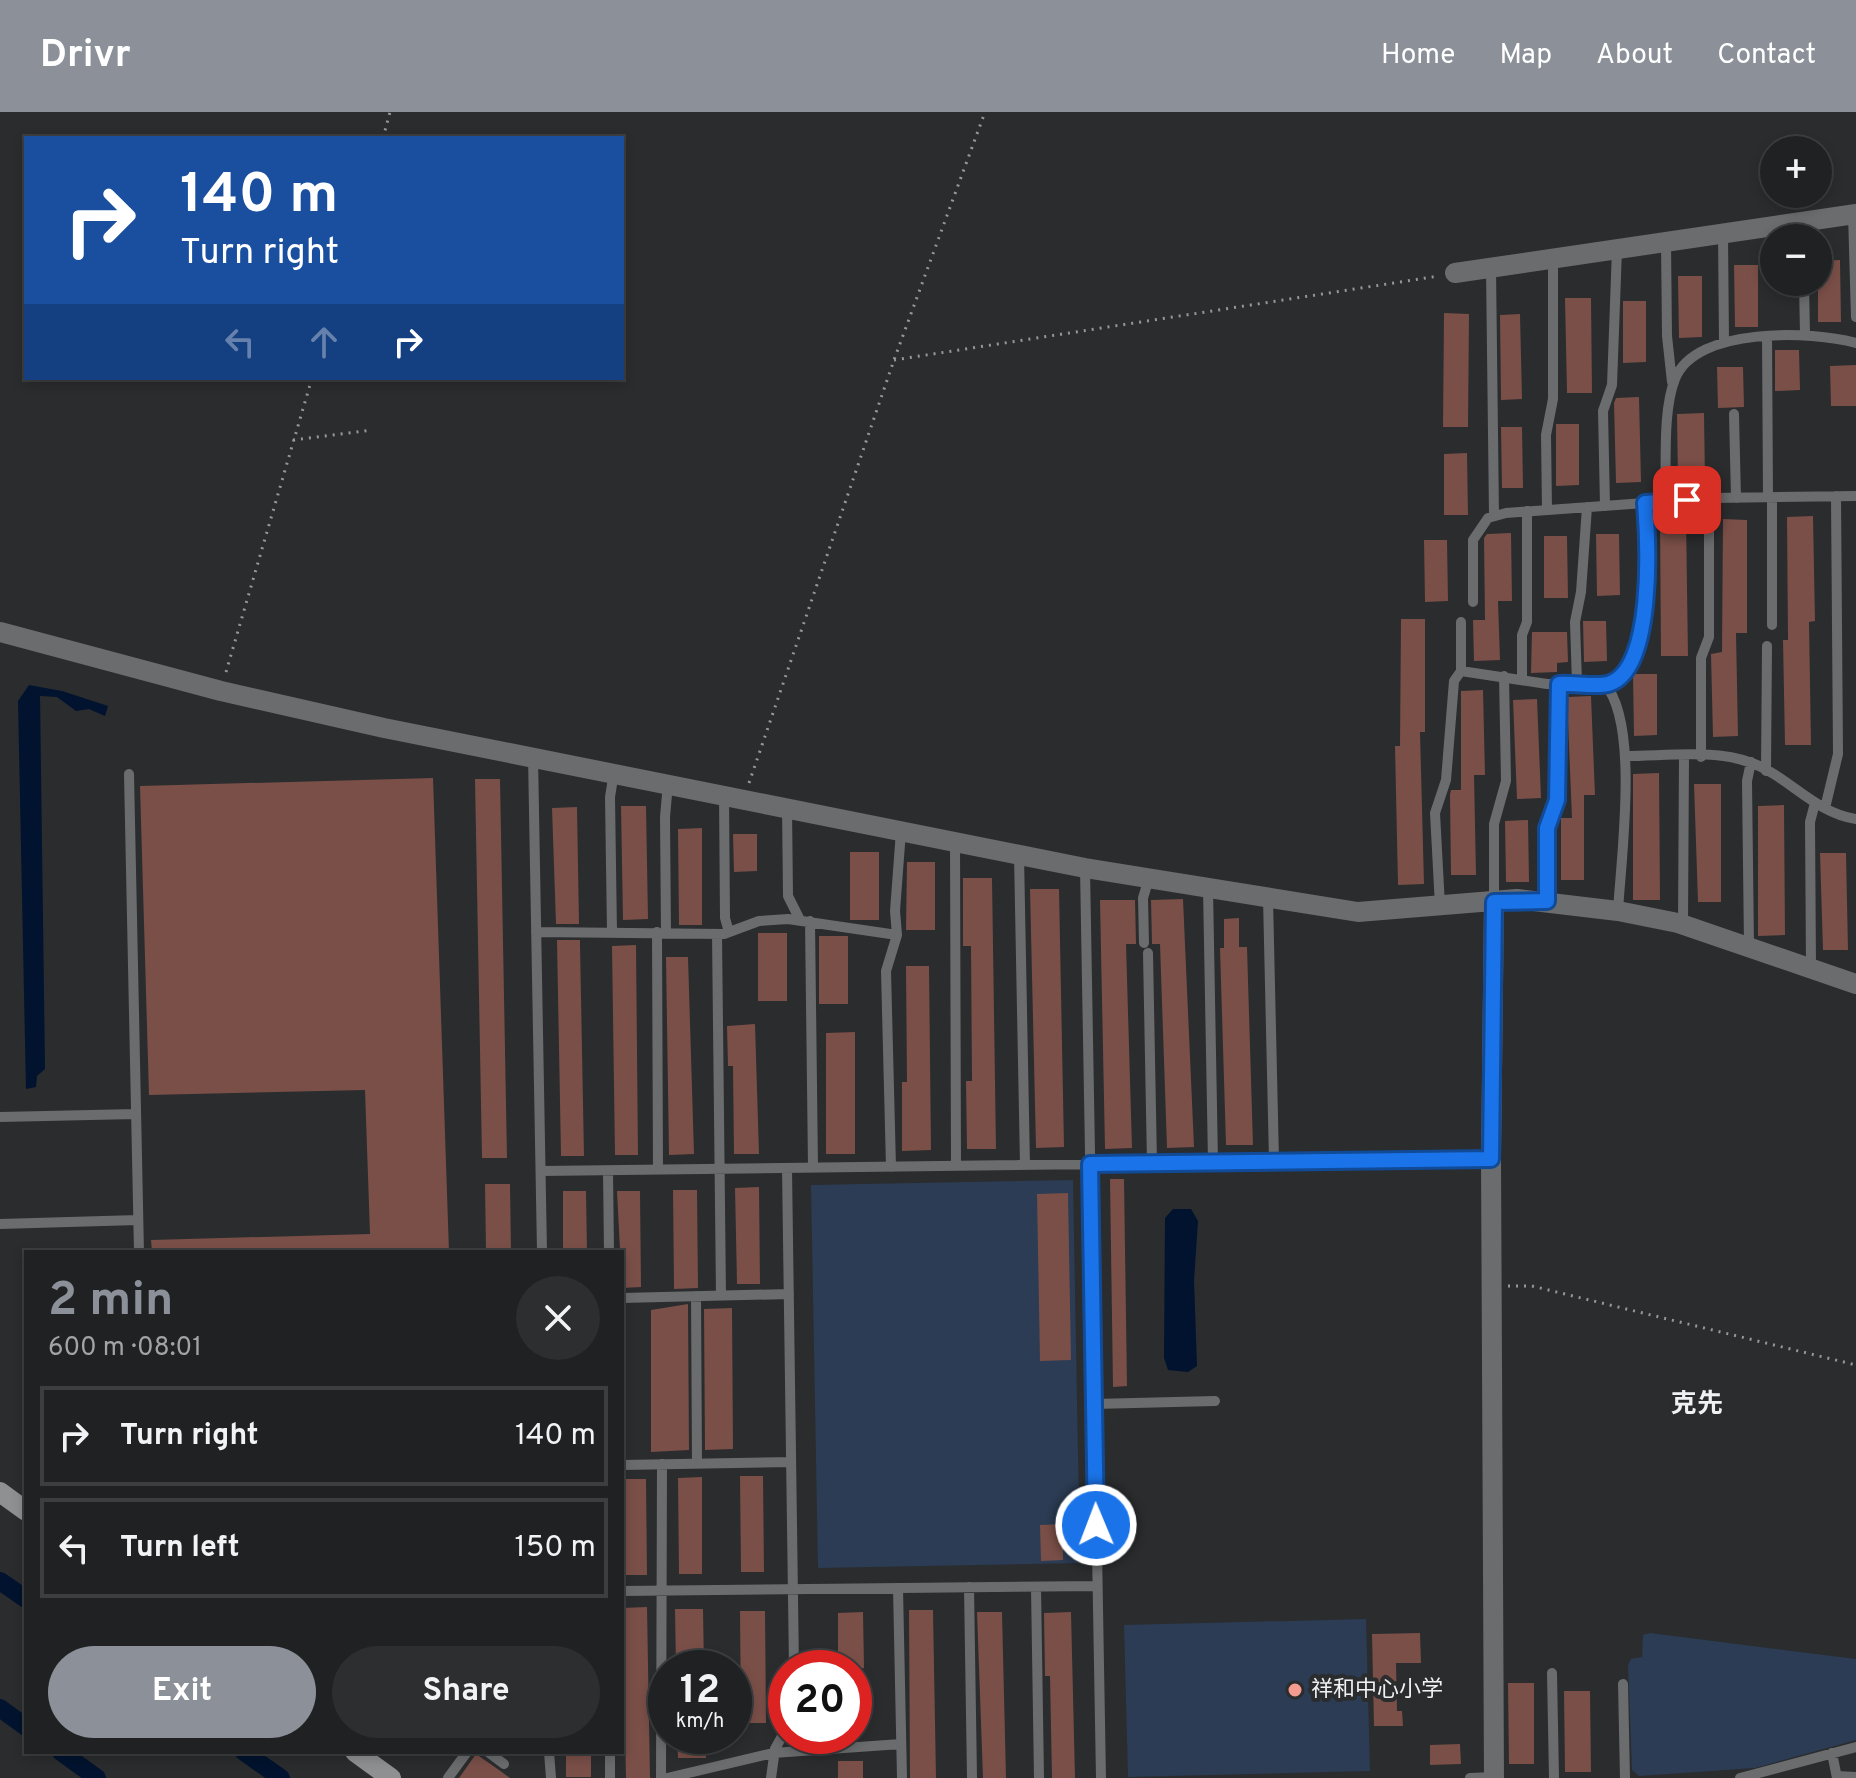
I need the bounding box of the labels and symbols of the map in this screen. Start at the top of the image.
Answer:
pin [1653,466,1721,534]
district label: 克先 [1671,1389,1723,1422]
position arrow [1054,1483,1138,1567]
speed limit sign: 20 [768,1650,872,1754]
place label: 祥和中心小学 [1311,1677,1443,1704]
marker: 祥和中心小学 [1286,1681,1304,1699]

